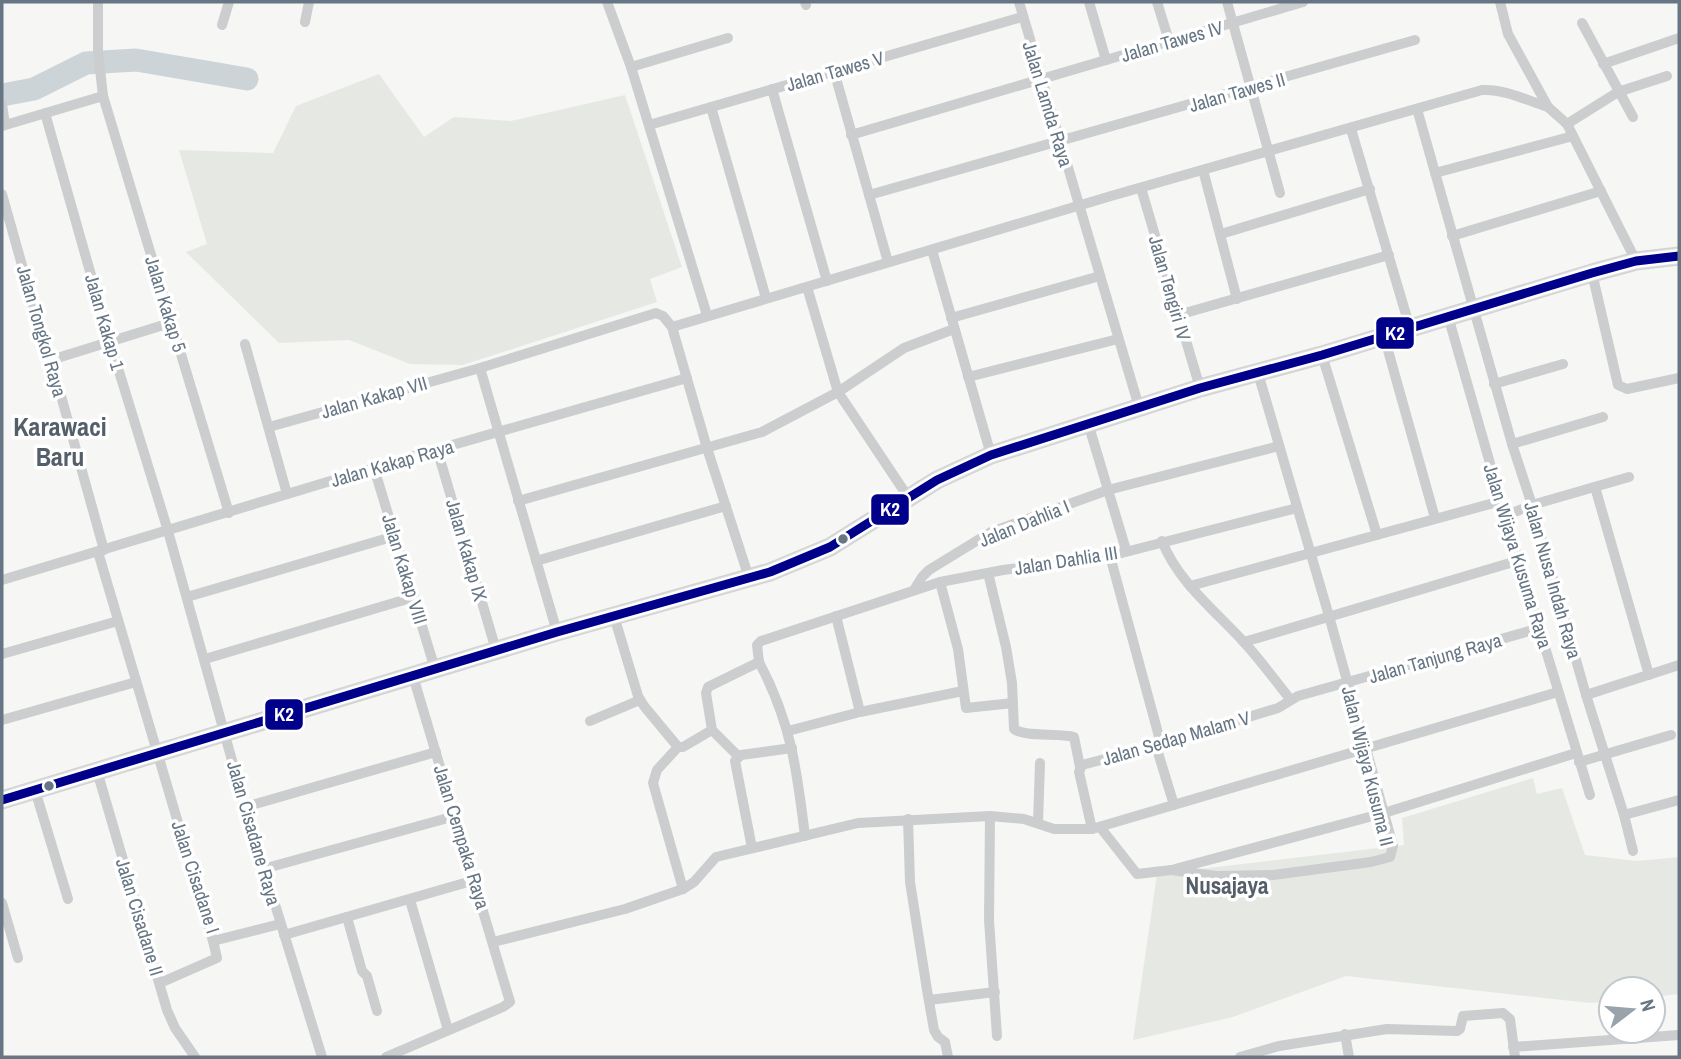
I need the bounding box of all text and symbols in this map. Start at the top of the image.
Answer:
street label: Jalan Tawes IV [1118,14,1227,68]
street label: Jalan Lamda Raya [1017,38,1080,170]
street label: Jalan Tawes V [783,44,887,97]
street label: Jalan Tawes II [1186,66,1288,118]
street label: Jalan Tengiri IV [1143,233,1198,344]
street label: Jalan Kakap 5 [139,253,193,355]
street label: Jalan Tongkol Raya [11,262,73,400]
street label: Jalan Kakap 1 [79,271,131,373]
line badge: K2 [1375,316,1415,350]
text: K2 [1385,320,1405,346]
street label: Jalan Kakap VII [318,369,430,425]
district label: Karawaci Baru [13,409,107,474]
street label: Jalan Kakap Raya [328,433,457,493]
street label: Jalan Wijaya Kusuma Raya [1478,461,1559,652]
line badge: K2 [870,493,910,526]
street label: Jalan Dahlia I [975,493,1073,553]
street label: Jalan Kakap IX [440,496,494,605]
text: K2 [880,496,900,522]
street label: Jalan Nusa Indah Raya [1518,499,1588,662]
street label: Jalan Kakap VIII [376,511,434,627]
unlabelled marker [836,532,850,546]
street label: Jalan Dahlia III [1013,539,1119,581]
street label: Jalan Tanjung Raya [1366,627,1505,689]
street label: Jalan Wijaya Kusuma II [1336,683,1400,849]
line badge: K2 [264,698,304,731]
text: K2 [274,701,294,727]
street label: Jalan Sedap Malam V [1099,704,1253,772]
street label: Jalan Cisadane Raya [221,758,287,908]
street label: Jalan Cempaka Raya [428,762,496,912]
unlabelled marker [42,779,56,793]
street label: Jalan Cisadane I [166,817,226,937]
street label: Jalan Cisadane II [110,855,170,979]
district label: Nusajaya [1186,870,1269,901]
north arrow [1597,975,1667,1045]
text: N [1634,996,1662,1014]

